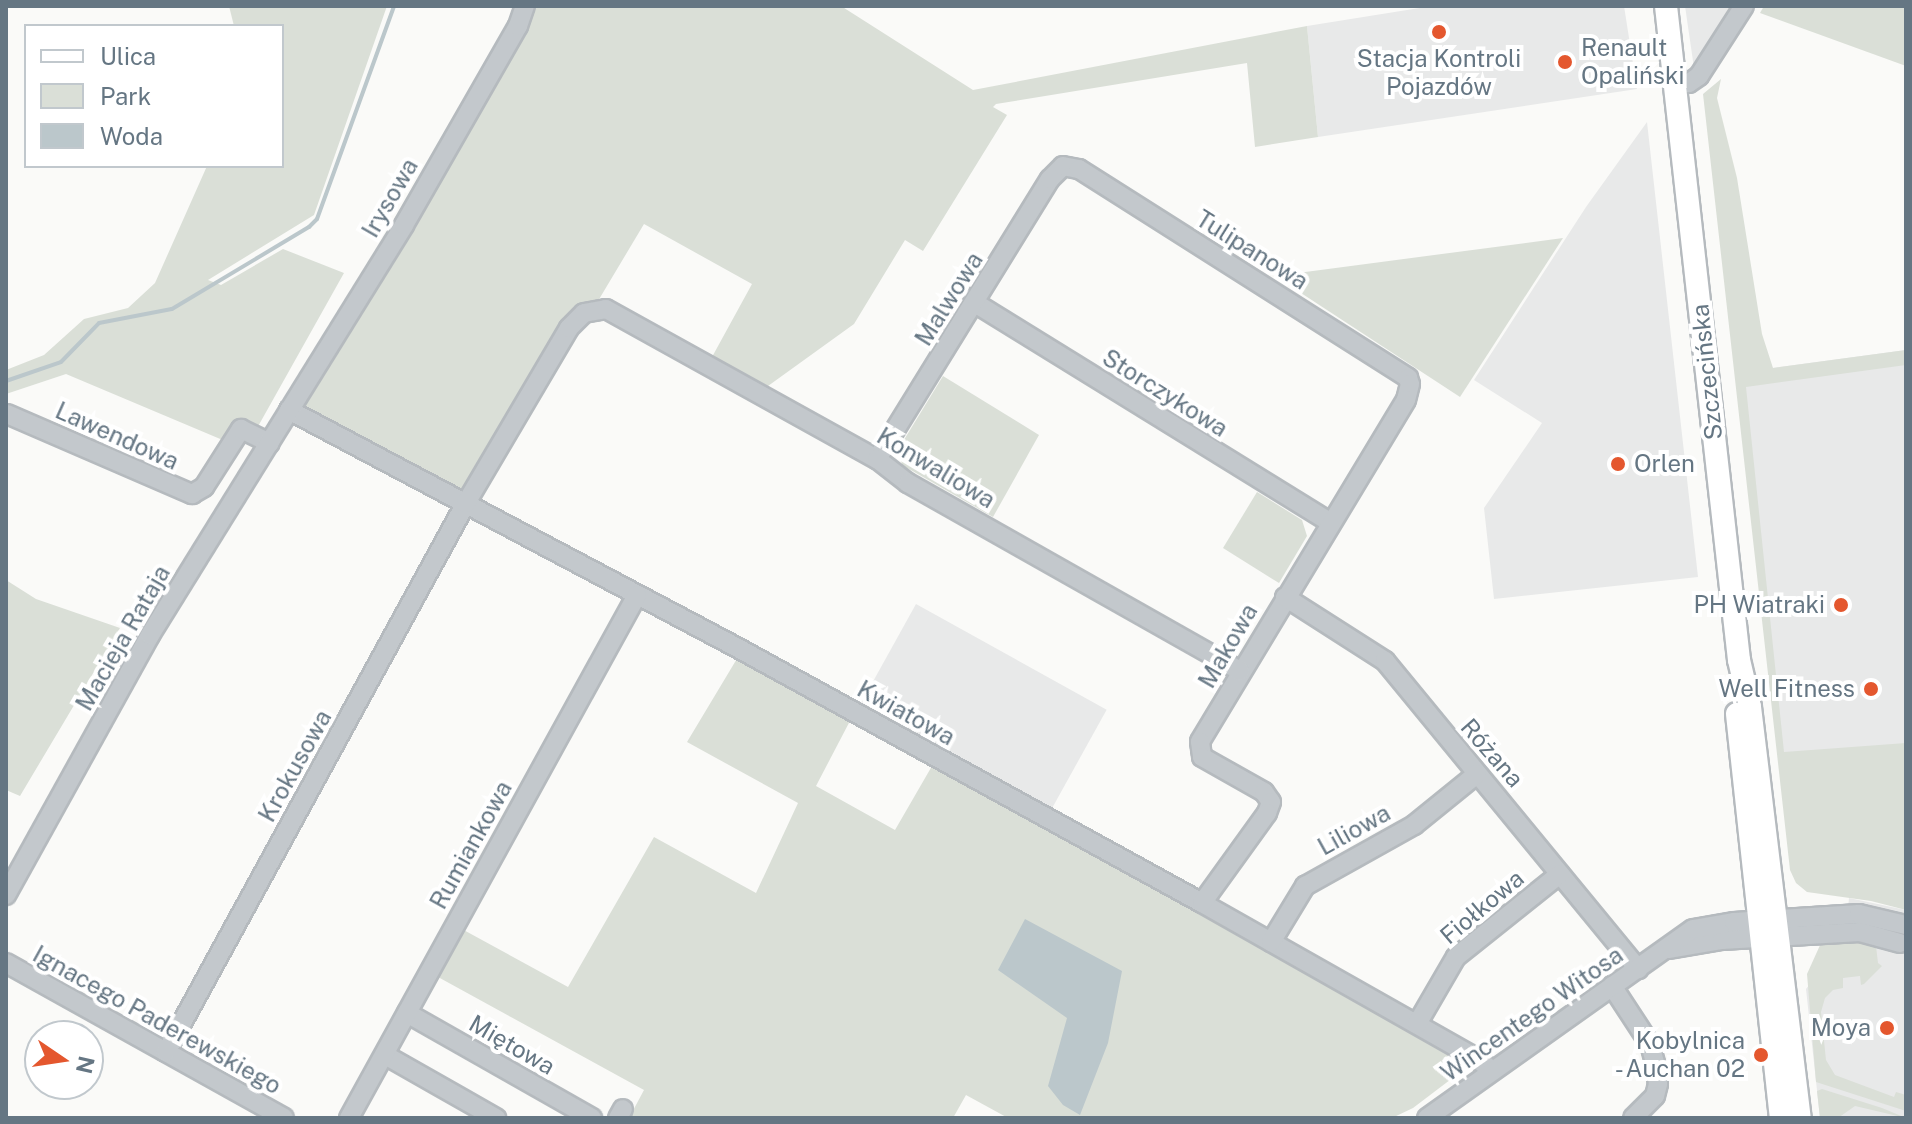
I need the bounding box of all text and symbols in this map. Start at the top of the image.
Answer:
marker: Stacja Kontroli Pojazdów [1430,23,1448,41]
legend [24,24,284,168]
place label: Renault Opaliński [1581,34,1684,90]
text: Ulica [100,42,156,70]
place label: Stacja Kontroli Pojazdów [1357,45,1521,101]
marker: Renault Opaliński [1556,53,1574,71]
text: Park [100,82,151,110]
text: Woda [100,122,163,150]
street label: Irysowa [356,153,424,243]
street label: Tulipanowa [1191,204,1313,296]
street label: Malwowa [909,247,989,351]
street label: Szczecińska [1686,303,1728,441]
street label: Storczykowa [1097,343,1233,443]
street label: Lawendowa [51,396,183,476]
street label: Konwaliowa [872,422,1000,514]
place label: Orlen [1634,450,1695,478]
marker: Orlen [1609,455,1627,473]
street label: Macieja Rataja [70,560,176,716]
place label: PH Wiatraki [1693,591,1825,619]
marker: PH Wiatraki [1832,596,1850,614]
street label: Makowa [1192,599,1264,693]
street label: Kwiatowa [852,674,960,752]
place label: Well Fitness [1718,675,1855,703]
marker: Well Fitness [1862,680,1880,698]
street label: Krokusowa [252,705,338,827]
street label: Różana [1455,713,1529,793]
street label: Rumiankowa [424,776,518,914]
street label: Liliowa [1313,798,1395,862]
street label: Fiołkowa [1434,864,1530,950]
street label: Ignacego Paderewskiego [28,940,286,1100]
street label: Wincentego Witosa [1435,940,1629,1088]
street label: Miętowa [464,1009,560,1081]
place label: Moya [1811,1014,1871,1042]
marker: Moya [1878,1019,1896,1037]
north arrow [24,1020,104,1100]
place label: Kobylnica - Auchan 02 [1611,1027,1745,1083]
marker: Kobylnica - Auchan 02 [1752,1046,1770,1064]
text: N [71,1054,100,1076]

